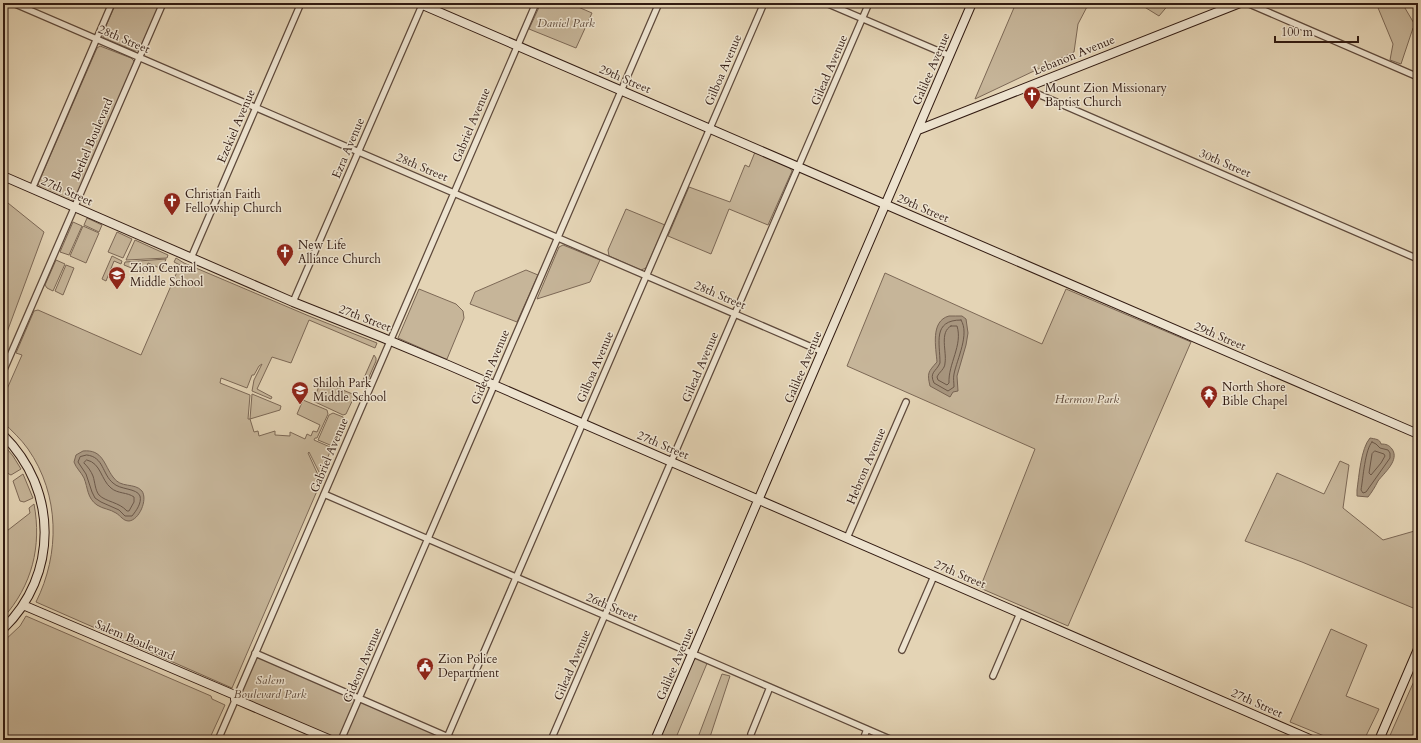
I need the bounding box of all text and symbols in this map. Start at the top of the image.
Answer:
park label: Daniel Park [537,15,595,31]
scale bar [1275,18,1358,44]
street label: 28th Street [96,21,153,57]
text: 100 m [1281,24,1314,40]
street label: Galilee Avenue [909,30,953,108]
street label: Lebanon Avenue [1031,31,1117,79]
street label: Gilboa Avenue [701,32,745,108]
street label: Gilead Avenue [807,32,851,108]
street label: 29th Street [597,61,654,97]
place label: Mount Zion Missionary Baptist Church [1045,80,1168,110]
street label: Gabriel Avenue [448,85,494,165]
church icon: Mount Zion Missionary Baptist Church [1022,85,1042,110]
street label: Ezekiel Avenue [213,87,259,165]
street label: Bethel Boulevard [68,95,117,182]
street label: Ezra Avenue [328,115,368,181]
street label: 30th Street [1197,145,1254,181]
street label: 28th Street [394,149,451,185]
street label: 27th Street [39,173,95,210]
place label: Christian Faith Fellowship Church [185,186,282,216]
street label: 29th Street [895,190,952,226]
church icon: Christian Faith Fellowship Church [162,191,182,216]
place label: New Life Alliance Church [298,237,381,267]
church icon: New Life Alliance Church [275,242,295,267]
place label: Zion Central Middle School [130,260,203,290]
school or university icon: Zion Central Middle School [107,265,127,290]
street label: 28th Street [692,277,749,313]
street label: 27th Street [337,301,394,335]
street label: 29th Street [1192,318,1249,354]
street label: Gideon Avenue [467,327,513,407]
street label: Galilee Avenue [781,328,825,406]
street label: Gilboa Avenue [573,329,617,405]
street label: Gilead Avenue [678,329,722,405]
place label: Shiloh Park Middle School [313,375,386,405]
place label: North Shore Bible Chapel [1222,379,1288,409]
school or university icon: Shiloh Park Middle School [290,380,310,405]
temple icon: North Shore Bible Chapel [1199,384,1219,409]
park label: Hermon Park [1055,391,1119,407]
street label: Gabriel Avenue [306,415,352,495]
street label: Hebron Avenue [843,425,889,507]
street label: 27th Street [635,427,692,463]
street label: 27th Street [932,556,989,592]
street label: 26th Street [584,589,641,625]
street label: Salem Boulevard [93,616,178,664]
street label: Gideon Avenue [339,625,385,705]
street label: Galilee Avenue [653,625,697,703]
street label: Gilead Avenue [550,627,594,703]
place label: Zion Police Department [438,651,499,681]
public building icon: Zion Police Department [415,656,435,681]
park label: Salem Boulevard Park [234,672,307,702]
street label: 27th Street [1229,685,1285,722]

